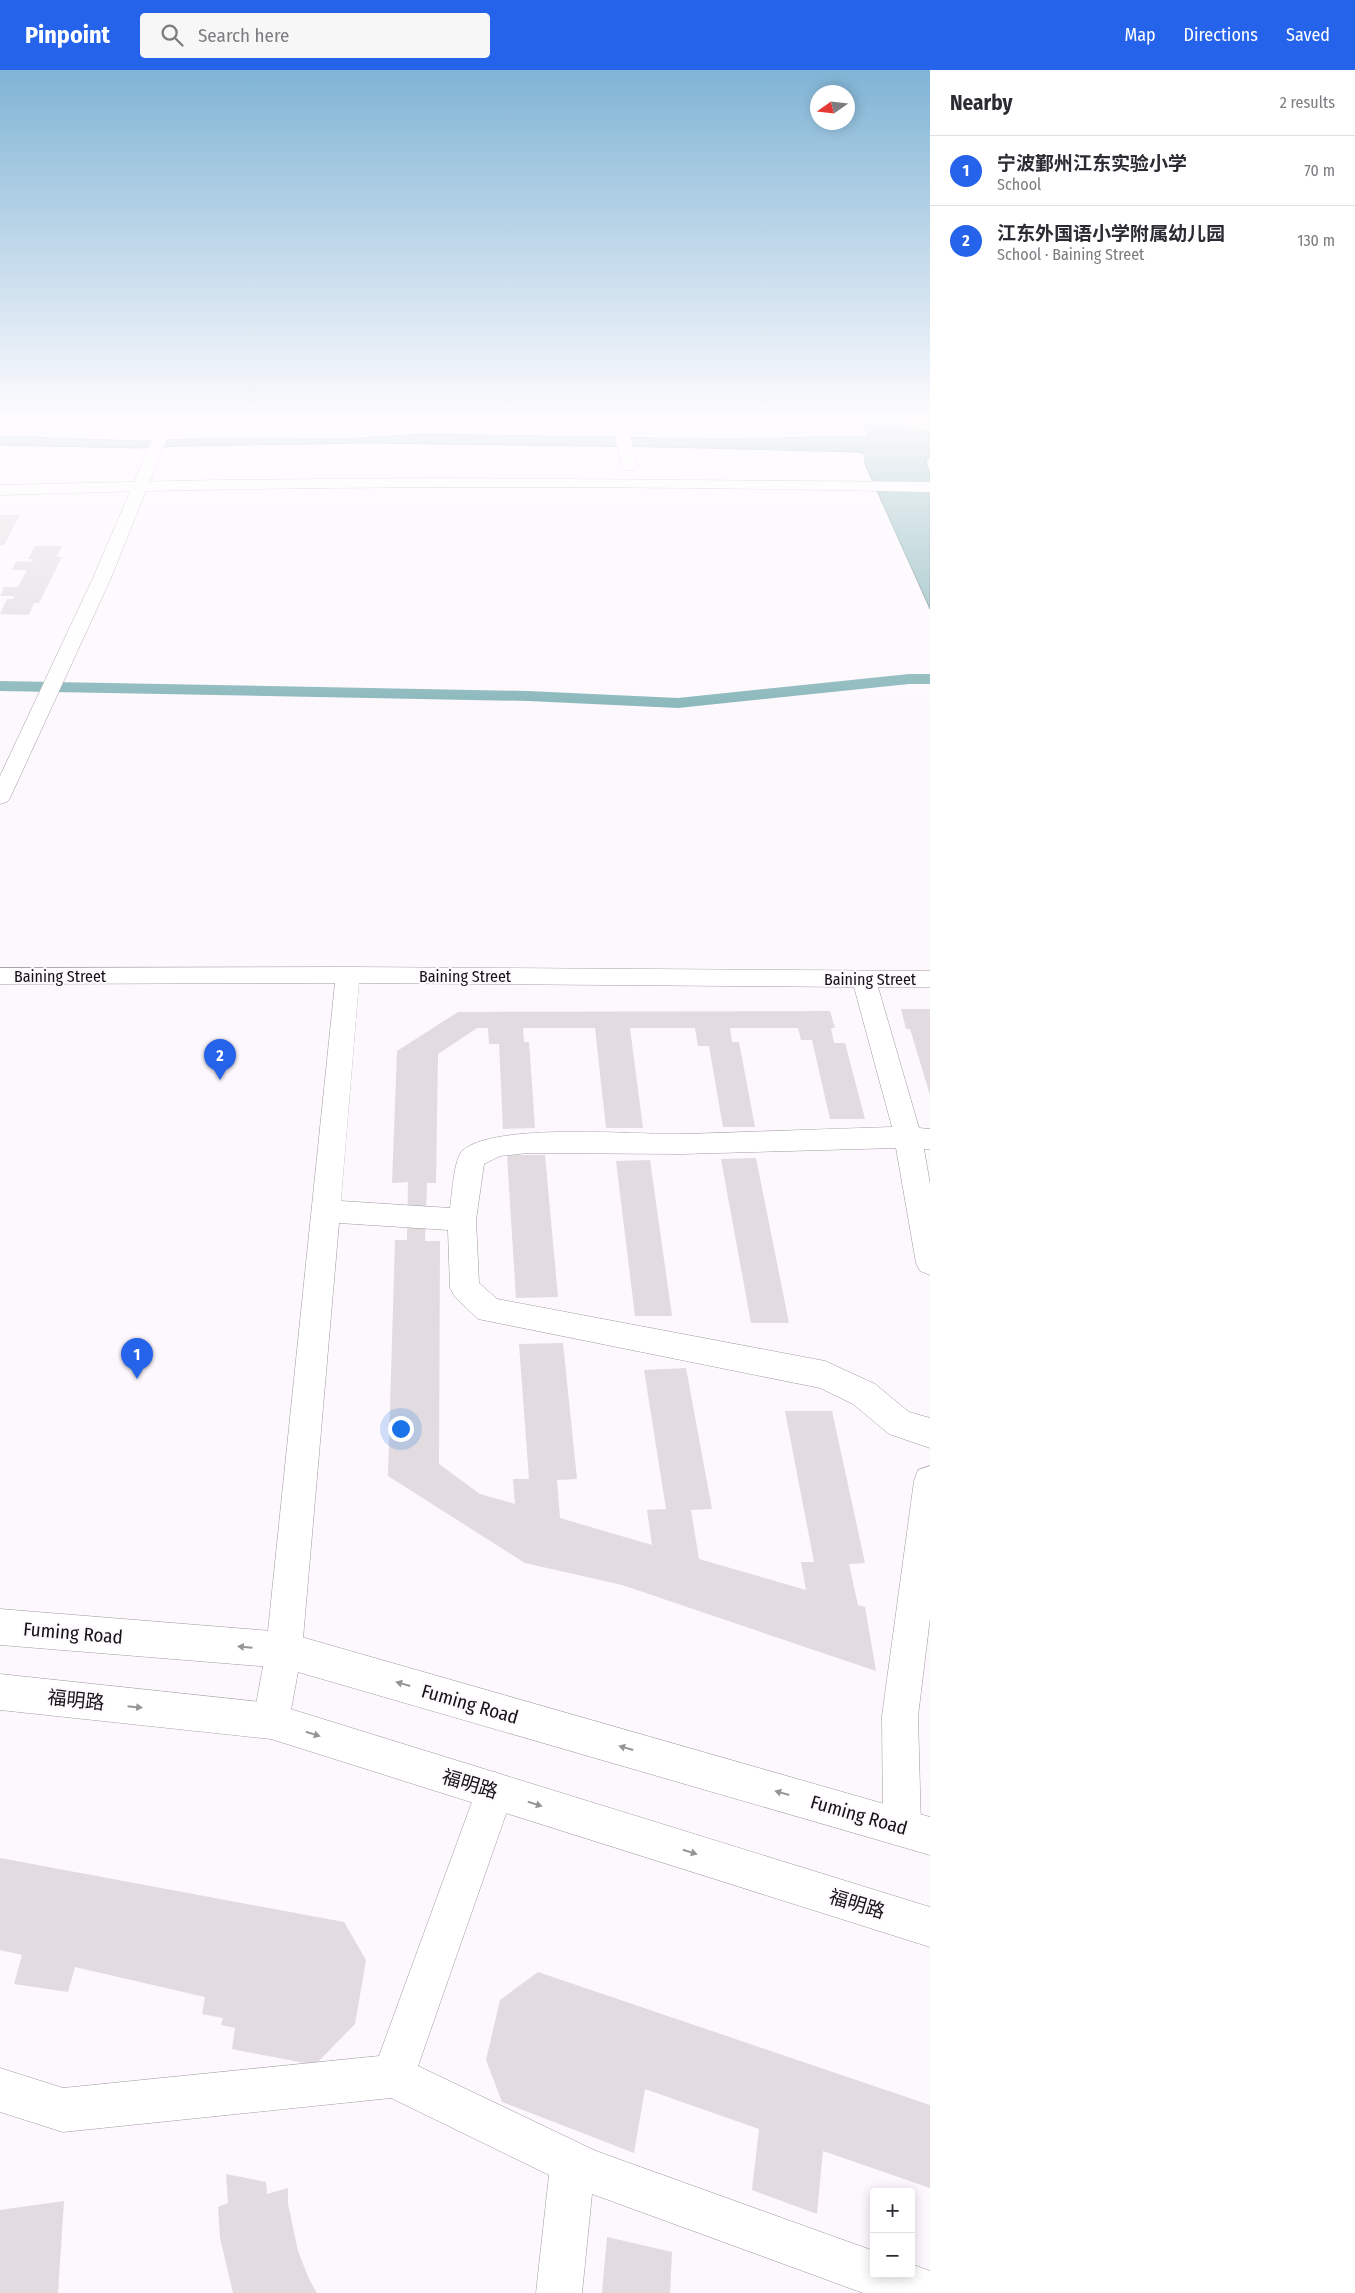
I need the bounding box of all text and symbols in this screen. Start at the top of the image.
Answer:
search box [140,13,490,58]
text: Pinpoint [25,21,110,49]
icon: search [158,21,186,49]
text: Search here [198,24,289,47]
text: Map [1124,24,1156,46]
text: Directions [1184,24,1258,46]
text: Saved [1286,24,1330,46]
north arrow [810,85,855,130]
text: Nearby [950,90,1012,116]
text: 2 results [1280,93,1335,112]
text: 宁波鄞州江东实验小学 [997,152,1187,175]
text: 1 [963,161,969,180]
text: 70 m [1304,161,1335,180]
text: School [997,175,1041,194]
text: 江东外国语小学附属幼儿园 [997,222,1225,245]
text: 2 [962,231,970,250]
text: 130 m [1297,231,1335,250]
text: School · Baining Street [997,245,1144,264]
street label: Baining Street [14,967,107,986]
street label: Baining Street [419,967,512,986]
street label: Baining Street [824,970,917,989]
pin: 2 [204,1039,236,1080]
pin: 1 [121,1338,153,1379]
your location [388,1416,414,1442]
street label: Fuming Road [22,1617,124,1649]
one-way arrow [237,1643,253,1651]
street label: Fuming Road [419,1679,521,1729]
one-way arrow [395,1680,410,1688]
street label: 福明路 [46,1686,106,1714]
one-way arrow [128,1703,144,1711]
one-way arrow [305,1731,320,1739]
one-way arrow [618,1744,633,1752]
street label: 福明路 [439,1765,501,1803]
one-way arrow [775,1789,790,1797]
street label: Fuming Road [808,1790,910,1840]
one-way arrow [527,1800,542,1808]
one-way arrow [682,1849,697,1857]
street label: 福明路 [826,1885,888,1923]
map controls [870,2188,915,2278]
button: + [870,2188,915,2233]
button: − [870,2233,915,2278]

